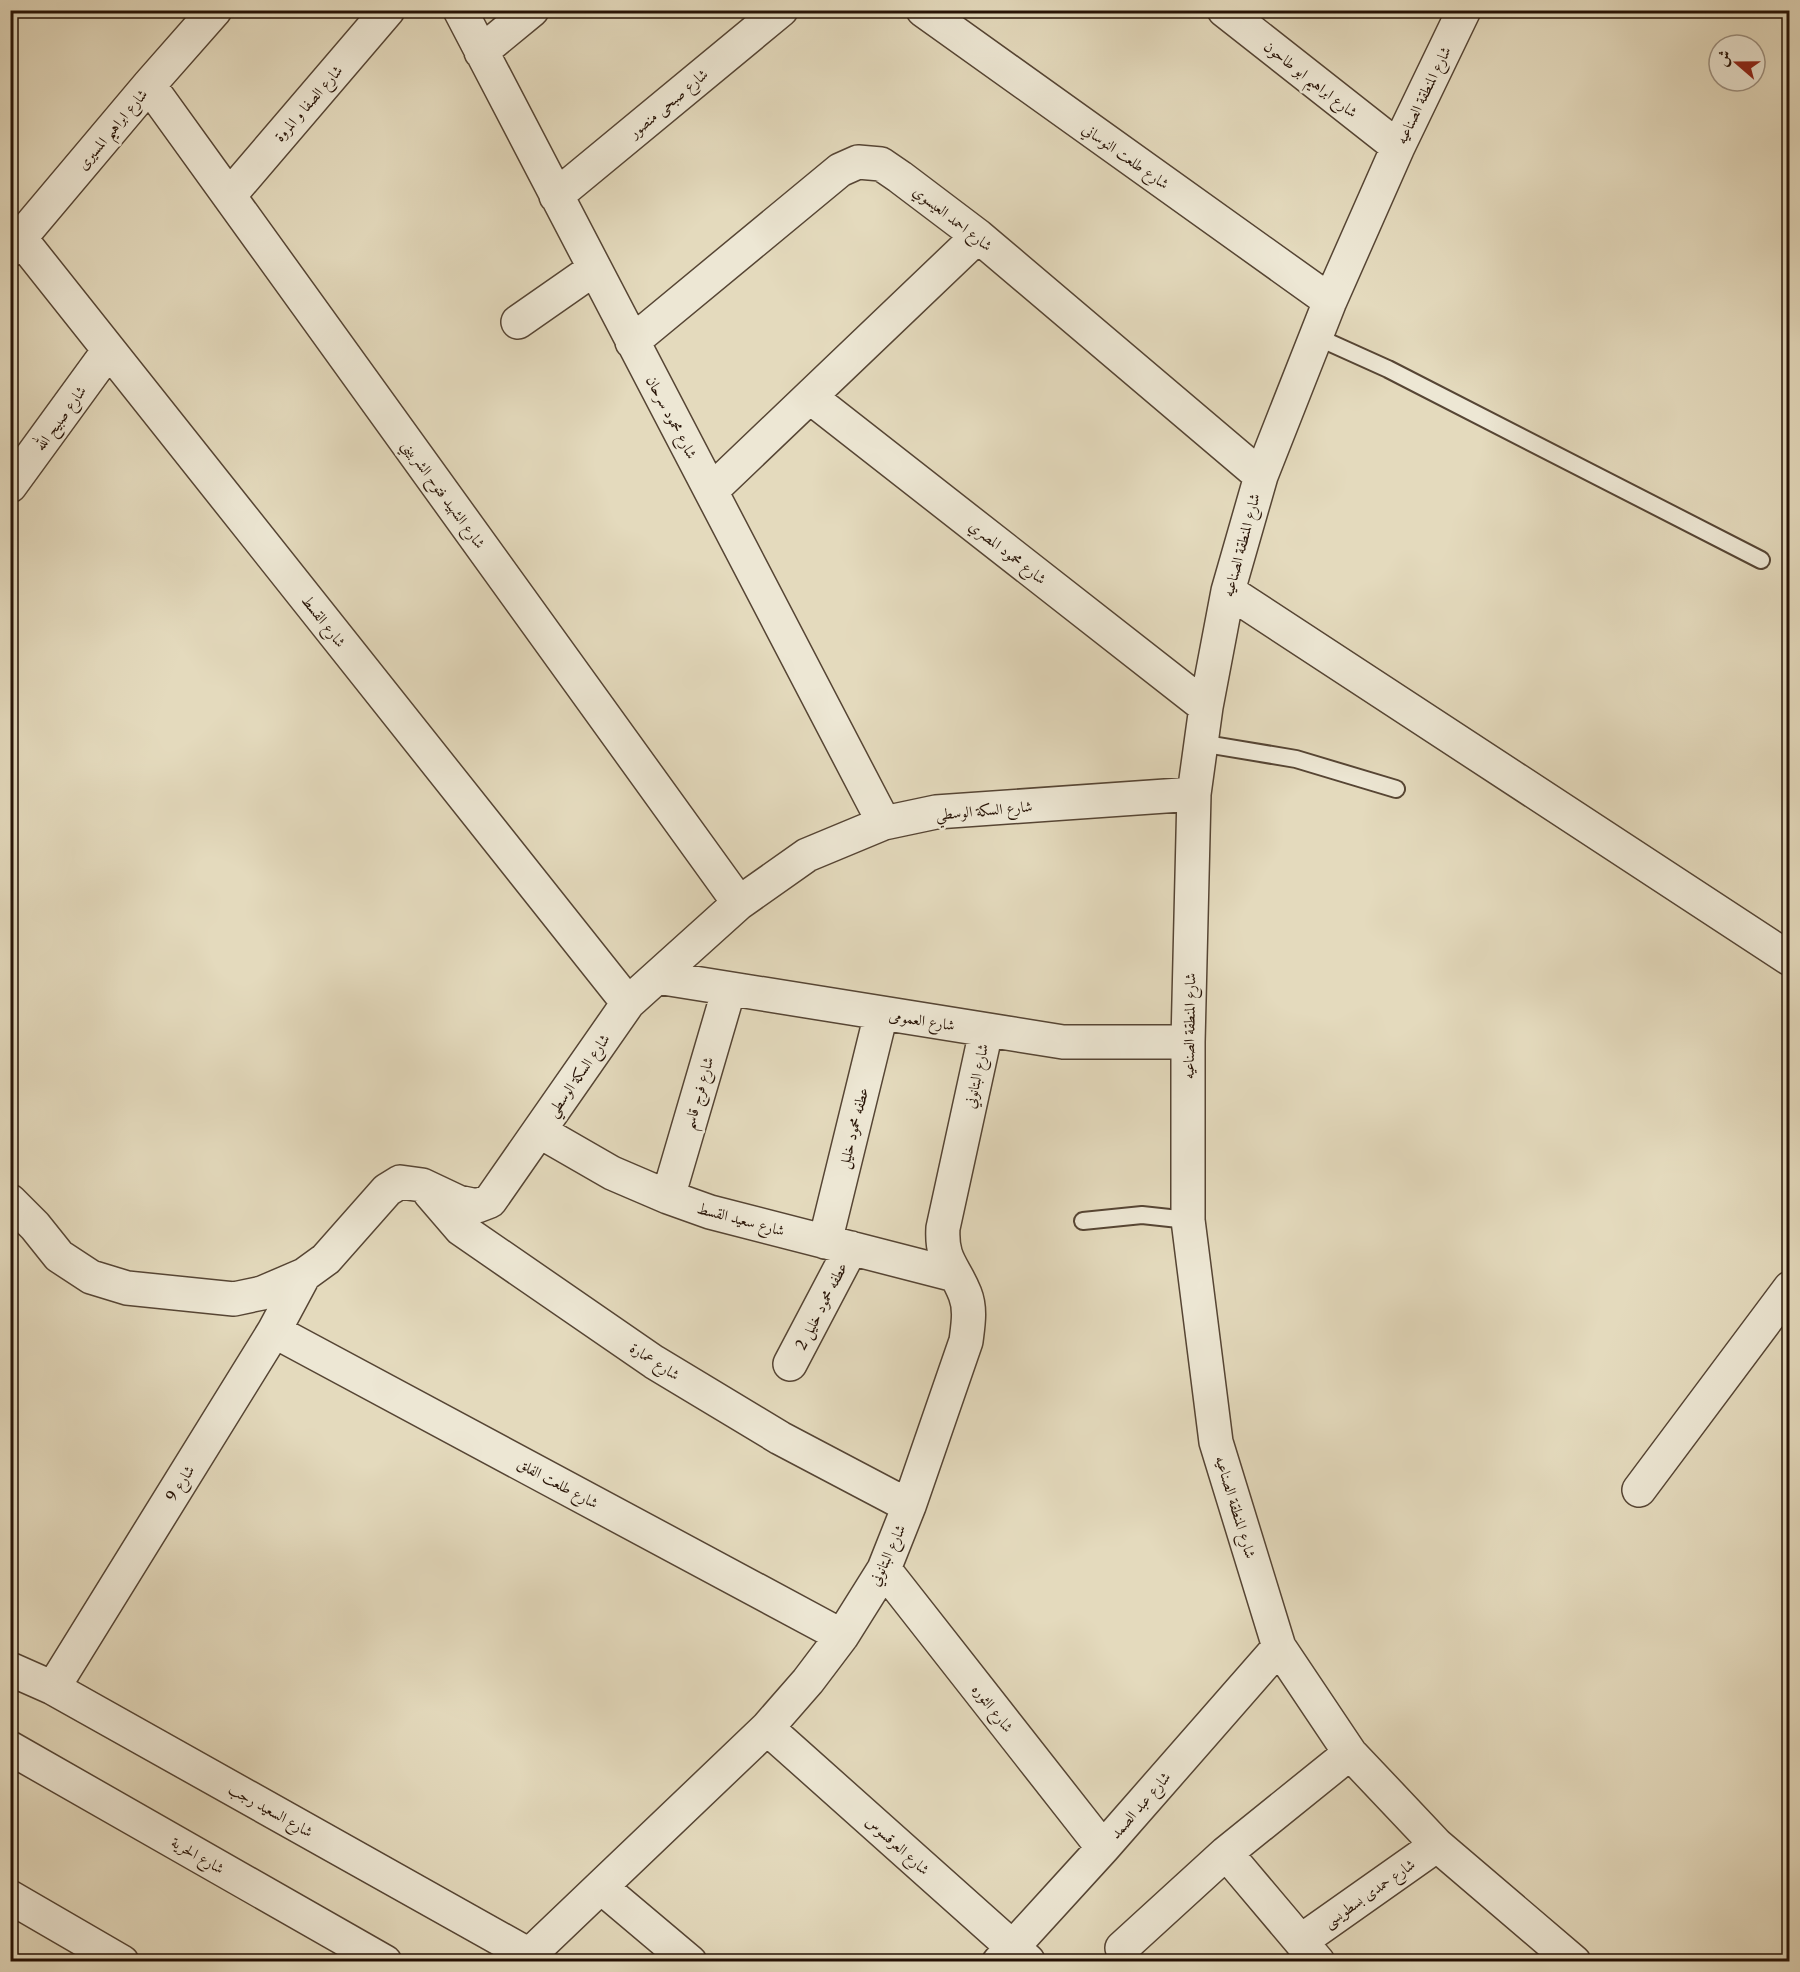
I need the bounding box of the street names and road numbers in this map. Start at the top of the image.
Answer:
street label: شارع ابراهيم ابو طاحون [1257,37,1362,126]
street label: شارع المنطقة الصناعيه [1391,43,1458,149]
street label: شارع الصفا و المروة [270,61,349,148]
street label: شارع صبحى منصور [623,64,714,146]
street label: شارع ابراهيم المسيرى [73,85,156,177]
street label: شارع طلعت النوساني [1077,119,1173,196]
street label: شارع احمد العيسوي [907,181,996,258]
street label: شارع محمود سرحان [639,372,702,464]
street label: شارع صبيح الله [28,381,94,457]
street label: شارع الشهيد فتوح الشربيني [394,436,490,555]
street label: شارع المنطقة الصناعيه [1218,491,1268,600]
street label: شارع محمود المصري [963,516,1050,591]
street label: شارع القسط [294,591,350,653]
street label: شارع السكة الوسطي [935,796,1034,829]
street label: شارع المنطقة الصناعيه [1179,973,1203,1079]
street label: شارع العمومى [887,1005,956,1039]
street label: شارع السكة الوسطي [542,1030,618,1123]
street label: شارع البتانوني [960,1042,996,1111]
street label: شارع فرج قاسم [679,1054,723,1133]
street label: عطفه محمود خليل [834,1085,874,1171]
street label: شارع سعيد القسط [694,1198,787,1244]
street label: عطفه محمود خليل 2 [791,1259,853,1354]
street label: شارع عمارة [624,1338,683,1387]
street label: شارع المنطقة الصناعيه [1208,1453,1261,1562]
street label: شارع طلعت الفلق [512,1454,602,1516]
street label: شارع 9 [162,1461,202,1507]
street label: شارع البتانوني [865,1521,913,1590]
street label: شارع الثوره [965,1680,1018,1738]
street label: شارع عبد الصمد [1106,1768,1177,1845]
street label: شارع السعيد رجب [223,1779,317,1845]
street label: شارع العرقسوس [859,1811,934,1882]
street label: شارع الحرية [166,1832,228,1881]
street label: شارع حمدى بسطويسى [1320,1854,1421,1935]

